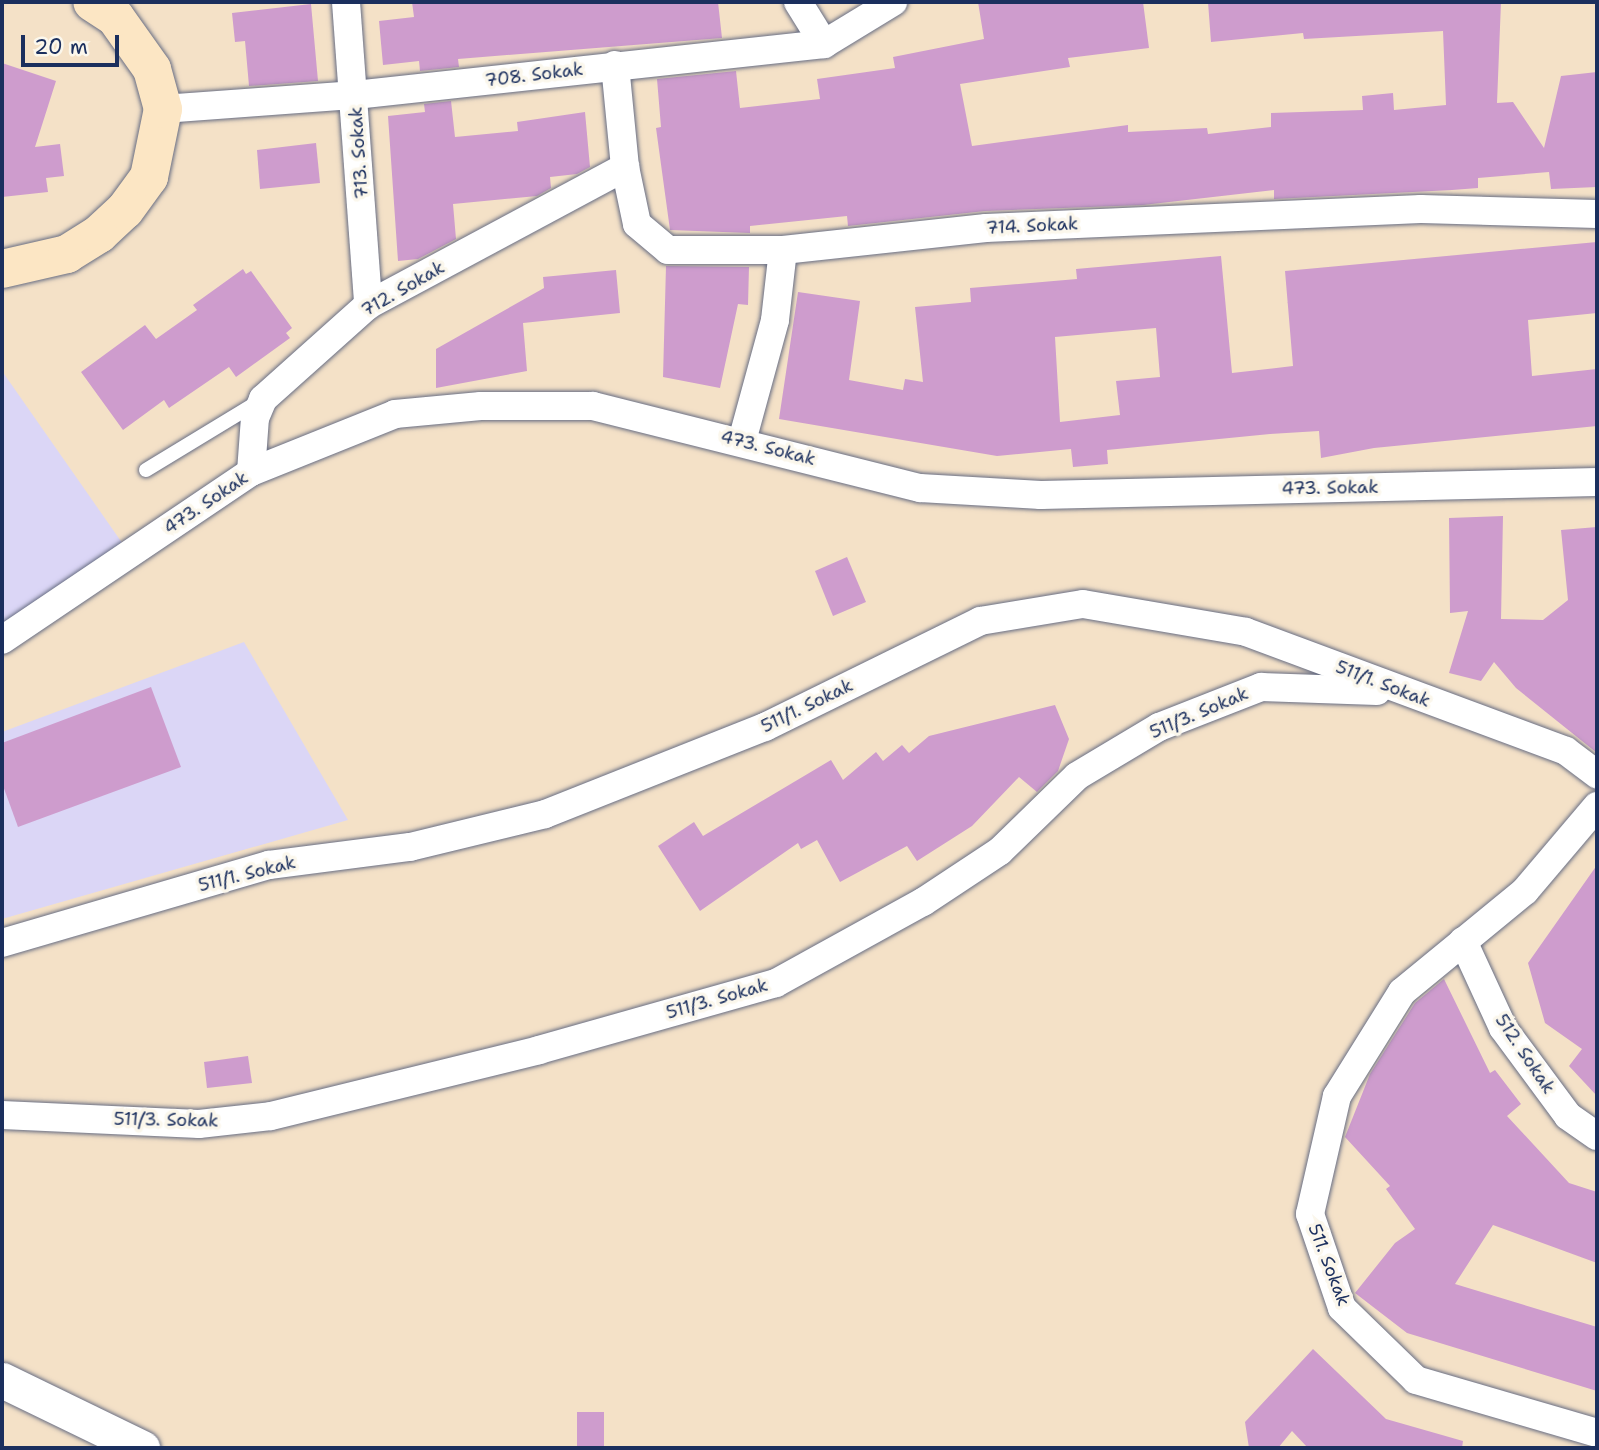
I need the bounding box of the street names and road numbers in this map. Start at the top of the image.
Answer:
street label: 708. Sokak [484,58,584,92]
street label: 713. Sokak [345,106,373,200]
street label: 714. Sokak [985,213,1079,239]
street label: 712. Sokak [357,256,449,322]
street label: 473. Sokak [718,426,818,470]
street label: 473. Sokak [160,467,252,539]
street label: 473. Sokak [1281,476,1379,500]
street label: 511/1. Sokak [1333,656,1433,712]
street label: 511/1. Sokak [758,674,856,738]
street label: 511/3. Sokak [1147,683,1251,743]
street label: 511/1. Sokak [196,851,298,897]
street label: 511/3. Sokak [664,974,770,1024]
street label: 512. Sokak [1491,1010,1559,1098]
street label: 511/3. Sokak [113,1108,219,1132]
street label: 511. Sokak [1303,1221,1355,1309]

